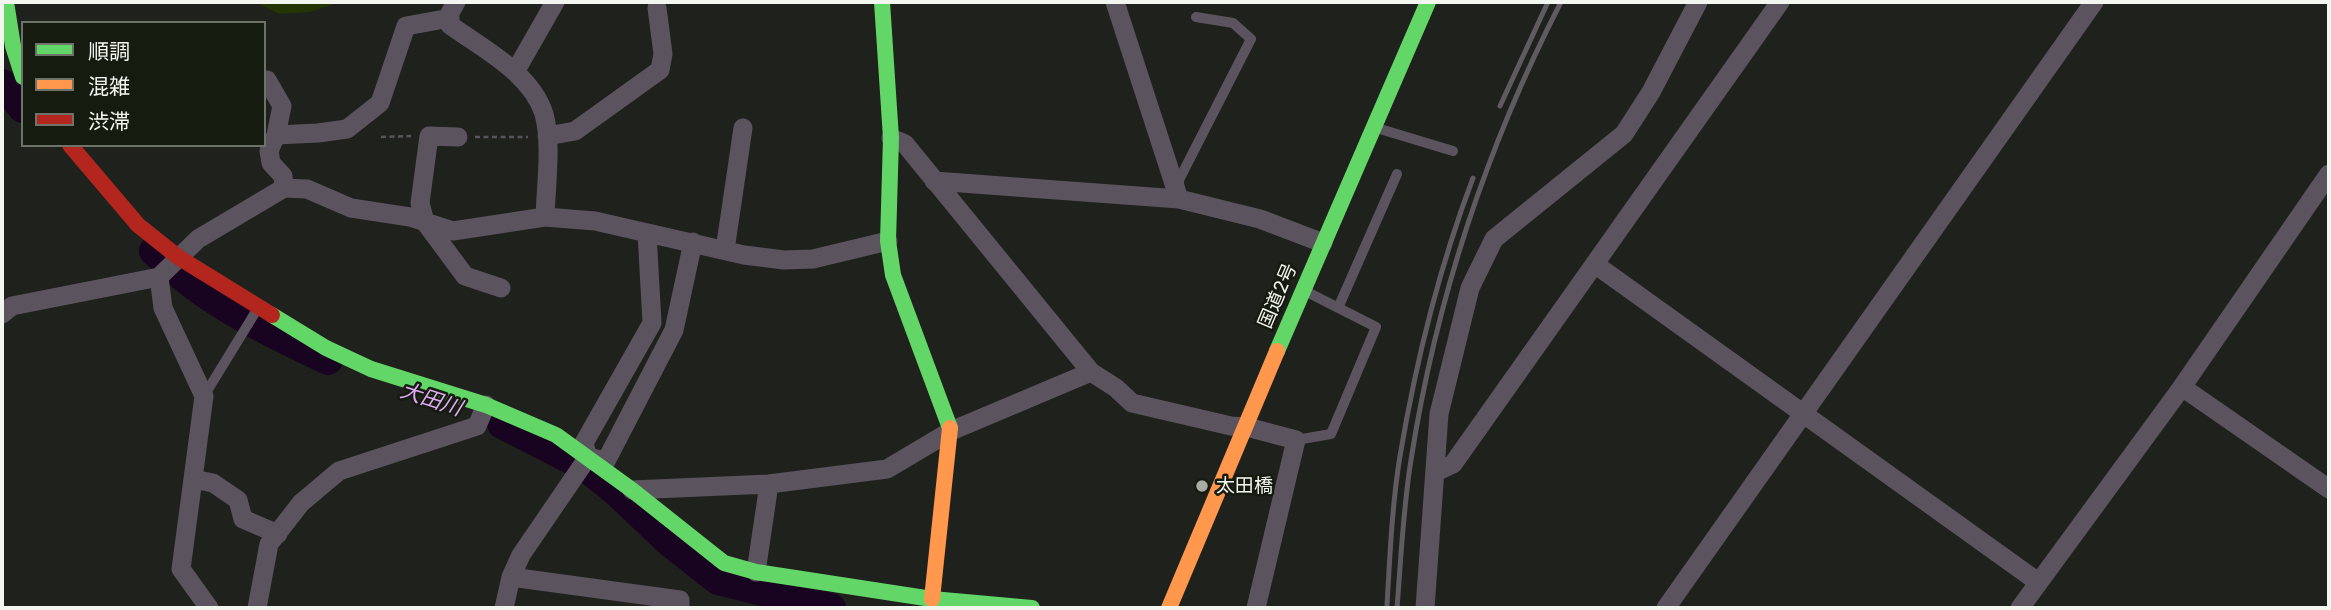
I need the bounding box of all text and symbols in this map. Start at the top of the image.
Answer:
legend [21,21,266,147]
text: 順調 [88,39,130,64]
text: 混雑 [88,74,130,99]
text: 渋滞 [88,109,130,134]
street label: 国道2号 [1254,260,1302,332]
water label: 大田川 [397,378,465,422]
place label: 太田橋 [1216,475,1273,497]
marker: 太田橋 [1194,478,1210,494]

